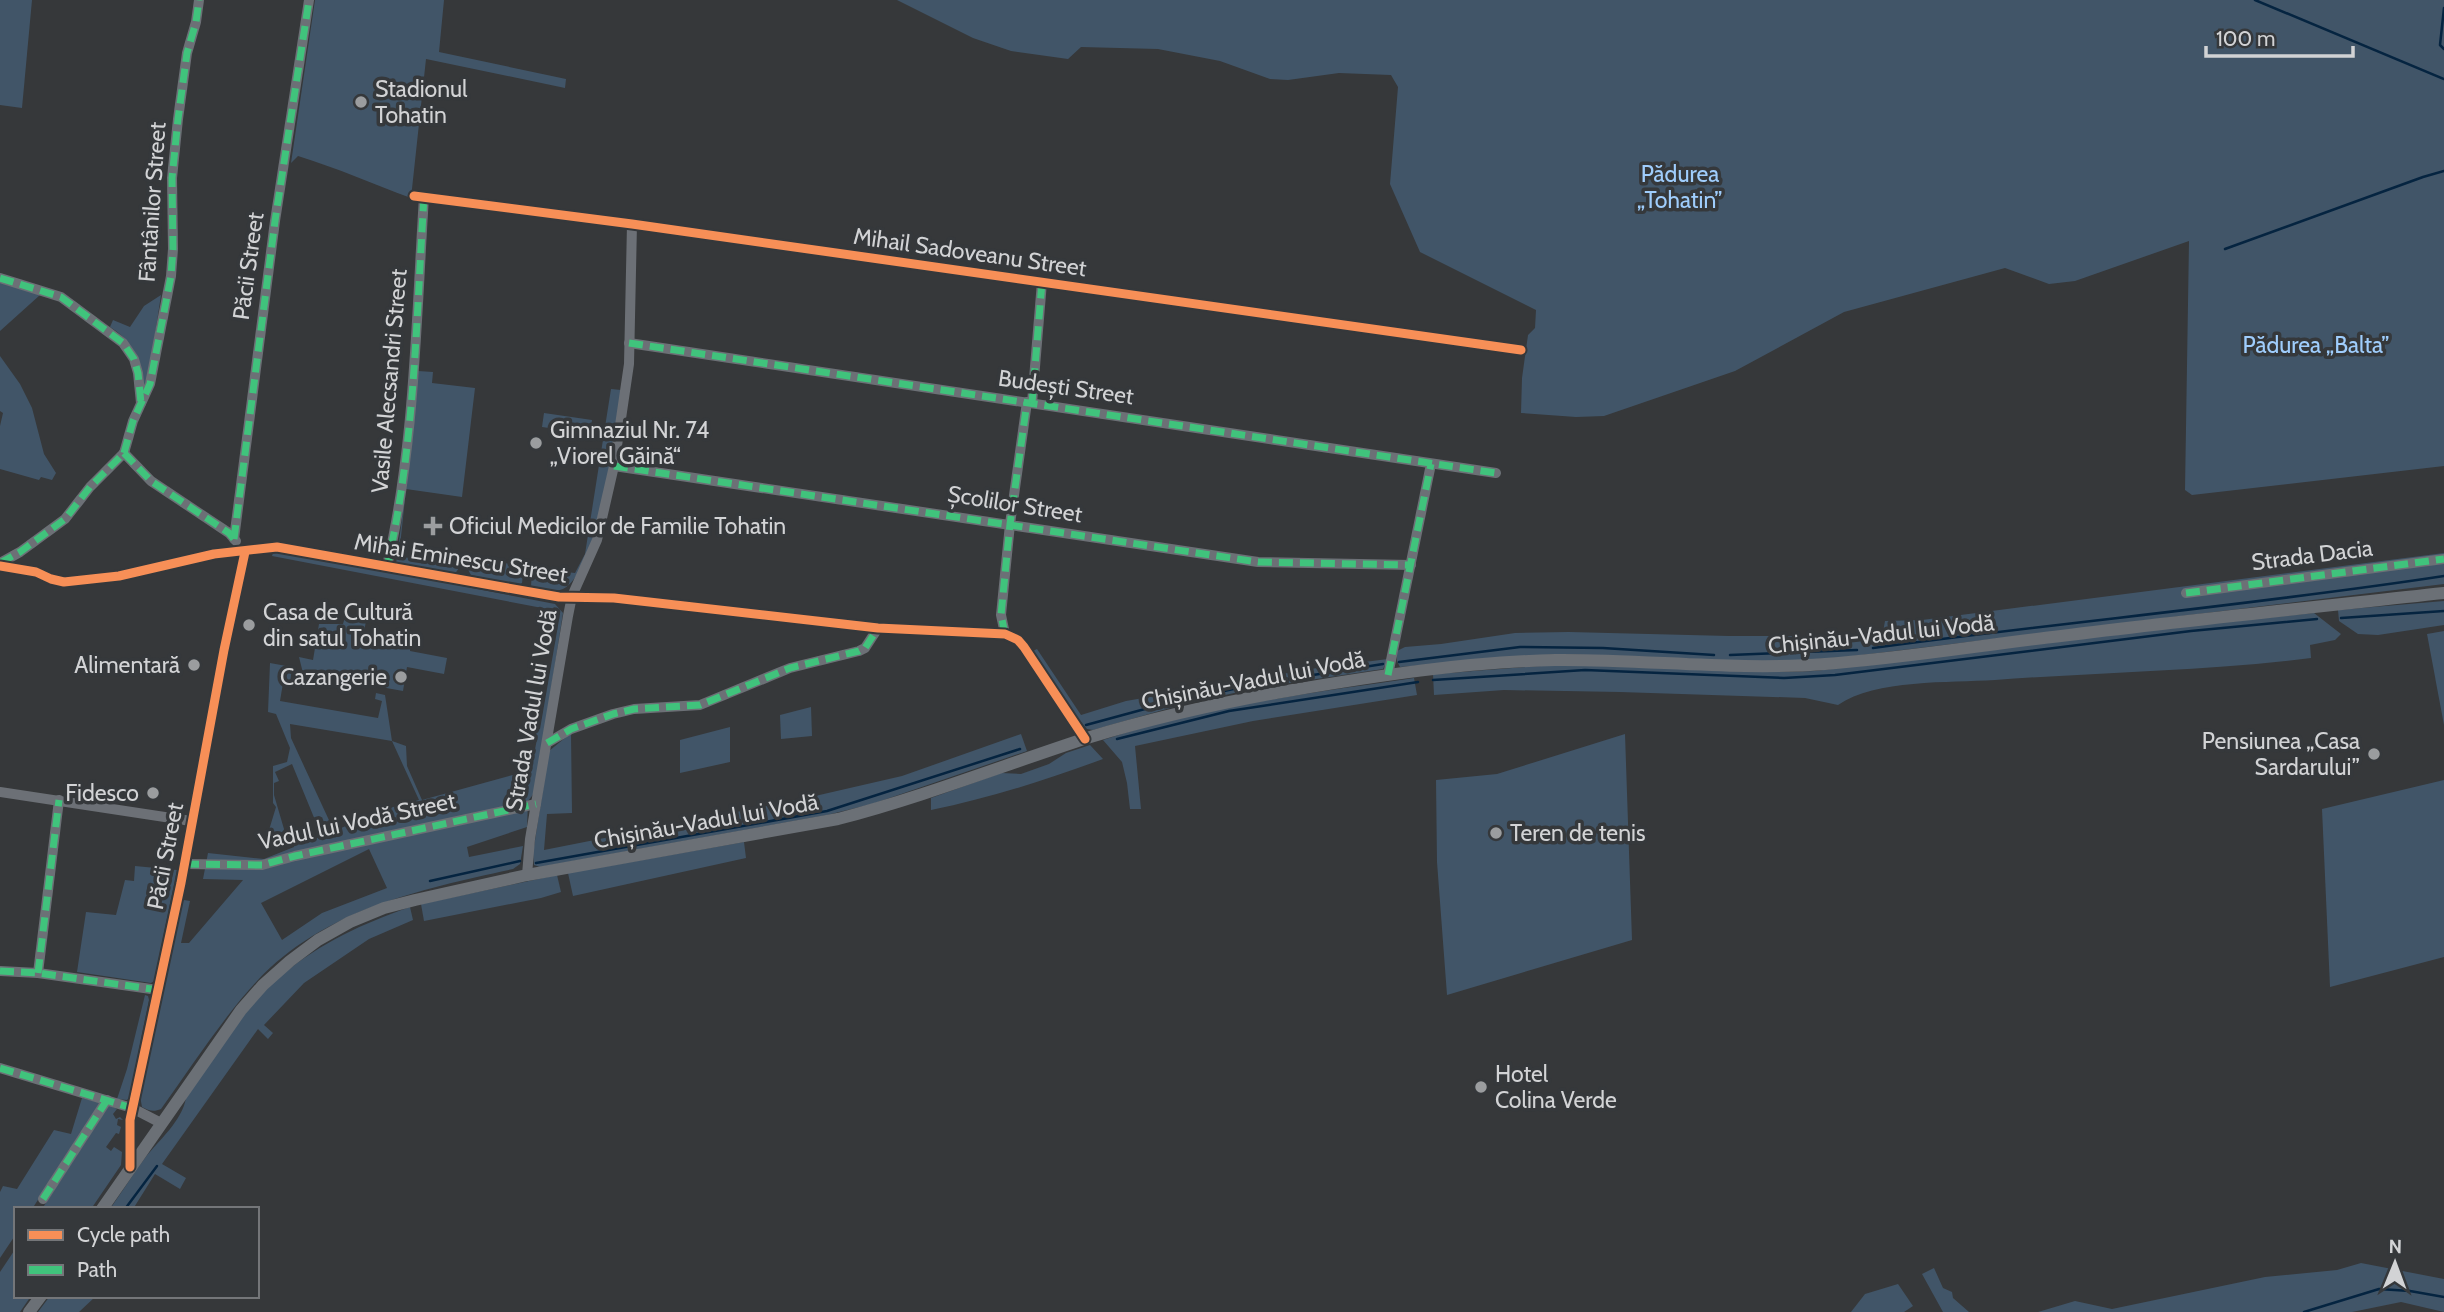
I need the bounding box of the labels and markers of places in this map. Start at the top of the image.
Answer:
place label: Stadionul Tohatin [375,75,468,129]
marker: Stadionul Tohatin [353,94,369,110]
place label: Gimnaziul Nr. 74 „Viorel Găină“ [550,416,709,470]
marker: Gimnaziul Nr. 74 „Viorel Găină“ [528,435,544,451]
place label: Oficiul Medicilor de Familie Tohatin [449,512,786,540]
marker: Oficiul Medicilor de Familie Tohatin [423,516,443,536]
place label: Casa de Cultură din satul Tohatin [263,598,421,652]
marker: Casa de Cultură din satul Tohatin [241,617,257,633]
place label: Alimentară [74,651,180,679]
marker: Alimentară [186,657,202,673]
place label: Cazangerie [280,663,387,691]
marker: Cazangerie [393,669,409,685]
place label: Pensiunea „Casa Sardarului” [2202,727,2360,781]
marker: Pensiunea „Casa Sardarului” [2366,746,2382,762]
place label: Fidesco [65,779,139,807]
marker: Fidesco [145,785,161,801]
place label: Teren de tenis [1510,819,1645,847]
marker: Teren de tenis [1488,825,1504,841]
place label: Hotel Colina Verde [1495,1060,1617,1114]
marker: Hotel Colina Verde [1473,1079,1489,1095]

